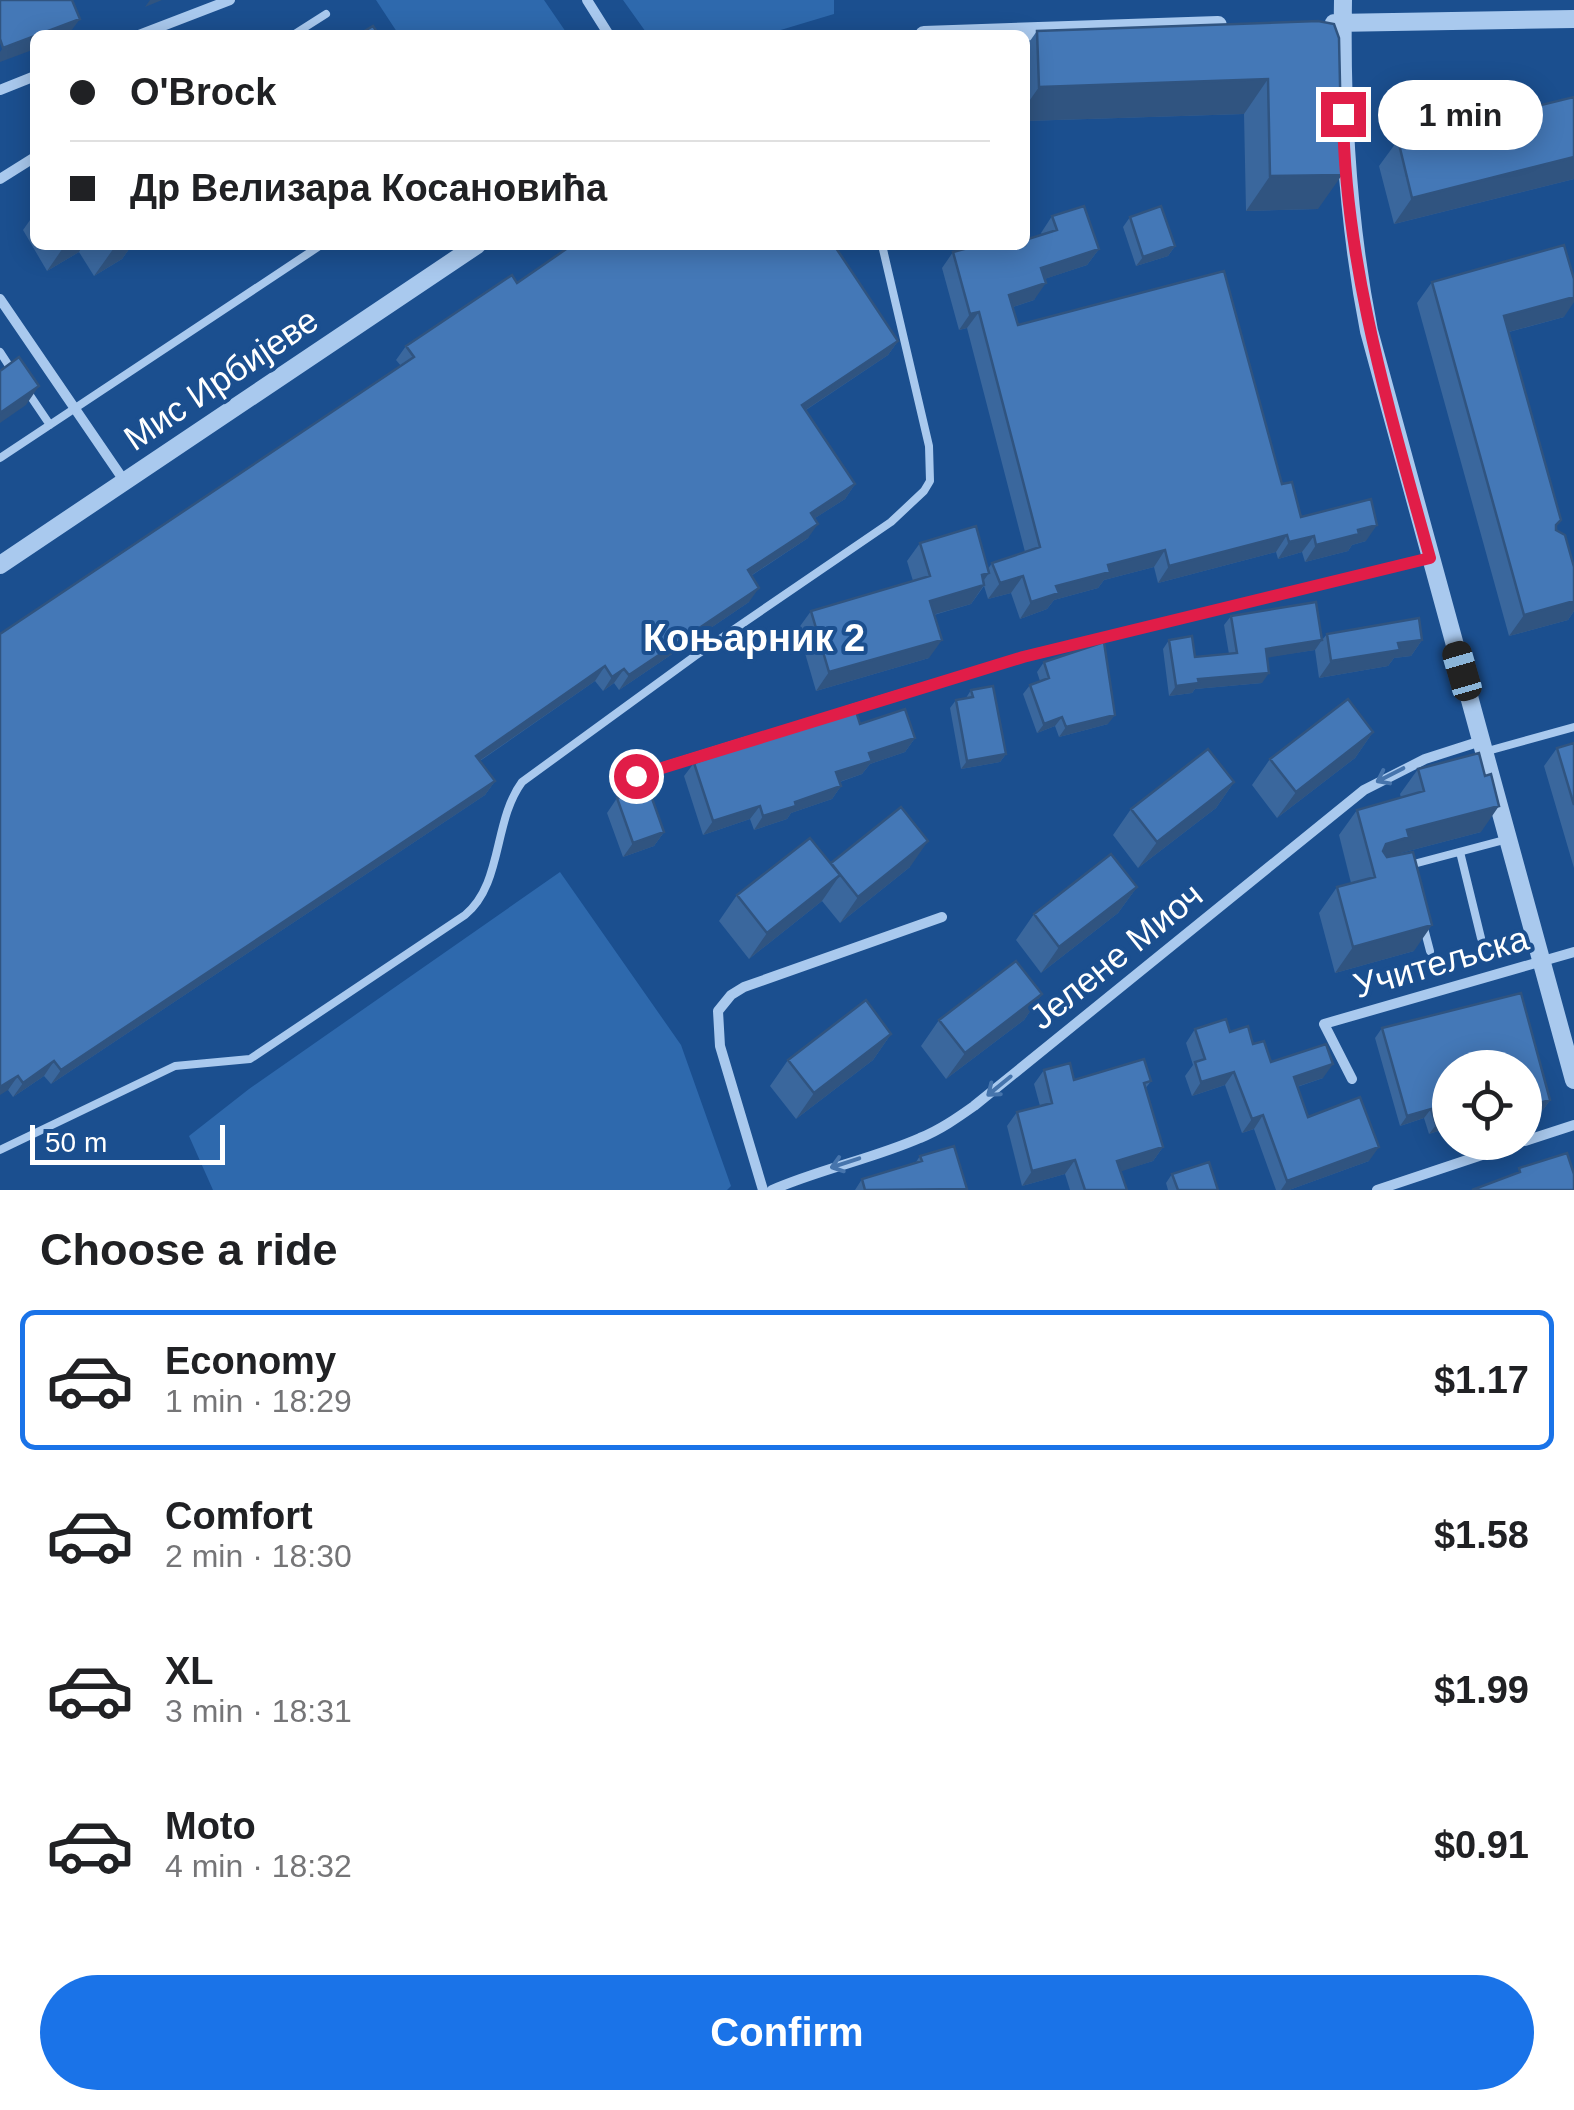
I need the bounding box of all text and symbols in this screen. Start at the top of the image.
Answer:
text: O'Brock [130,71,276,113]
callout: 1 min [1378,79,1543,149]
route end [1321,92,1366,137]
text: 1 min [1419,97,1502,133]
text: Др Велизара Косановића [130,167,607,209]
street label: Мис Ирбијеве [117,299,325,458]
district label: Коњарник 2 [643,617,865,659]
car [1439,638,1485,704]
route start [614,754,659,799]
one-way arrow [1376,766,1406,785]
street label: Јелене Миоч [1022,874,1210,1037]
street label: Учитељска [1349,918,1533,1005]
map controls [1432,1050,1542,1160]
button: locate [1432,1050,1542,1160]
one-way arrow [987,1075,1013,1097]
scale bar [30,1120,225,1164]
text: 50 m [45,1127,107,1158]
one-way arrow [830,1155,862,1173]
text: Choose a ride [40,1224,338,1275]
icon: car [45,1335,135,1425]
text: Economy [165,1340,336,1382]
text: $1.17 [1434,1359,1529,1401]
text: 1 min · 18:29 [165,1383,352,1419]
icon: car [45,1490,135,1580]
text: Comfort [165,1495,313,1537]
text: $1.58 [1434,1514,1529,1556]
text: 2 min · 18:30 [165,1538,352,1574]
icon: car [45,1645,135,1735]
text: XL [165,1650,214,1692]
text: $1.99 [1434,1669,1529,1711]
text: 3 min · 18:31 [165,1693,352,1729]
icon: car [45,1800,135,1890]
text: Moto [165,1805,256,1847]
text: $0.91 [1434,1824,1529,1866]
text: 4 min · 18:32 [165,1848,352,1884]
button: Confirm [40,1975,1534,2090]

